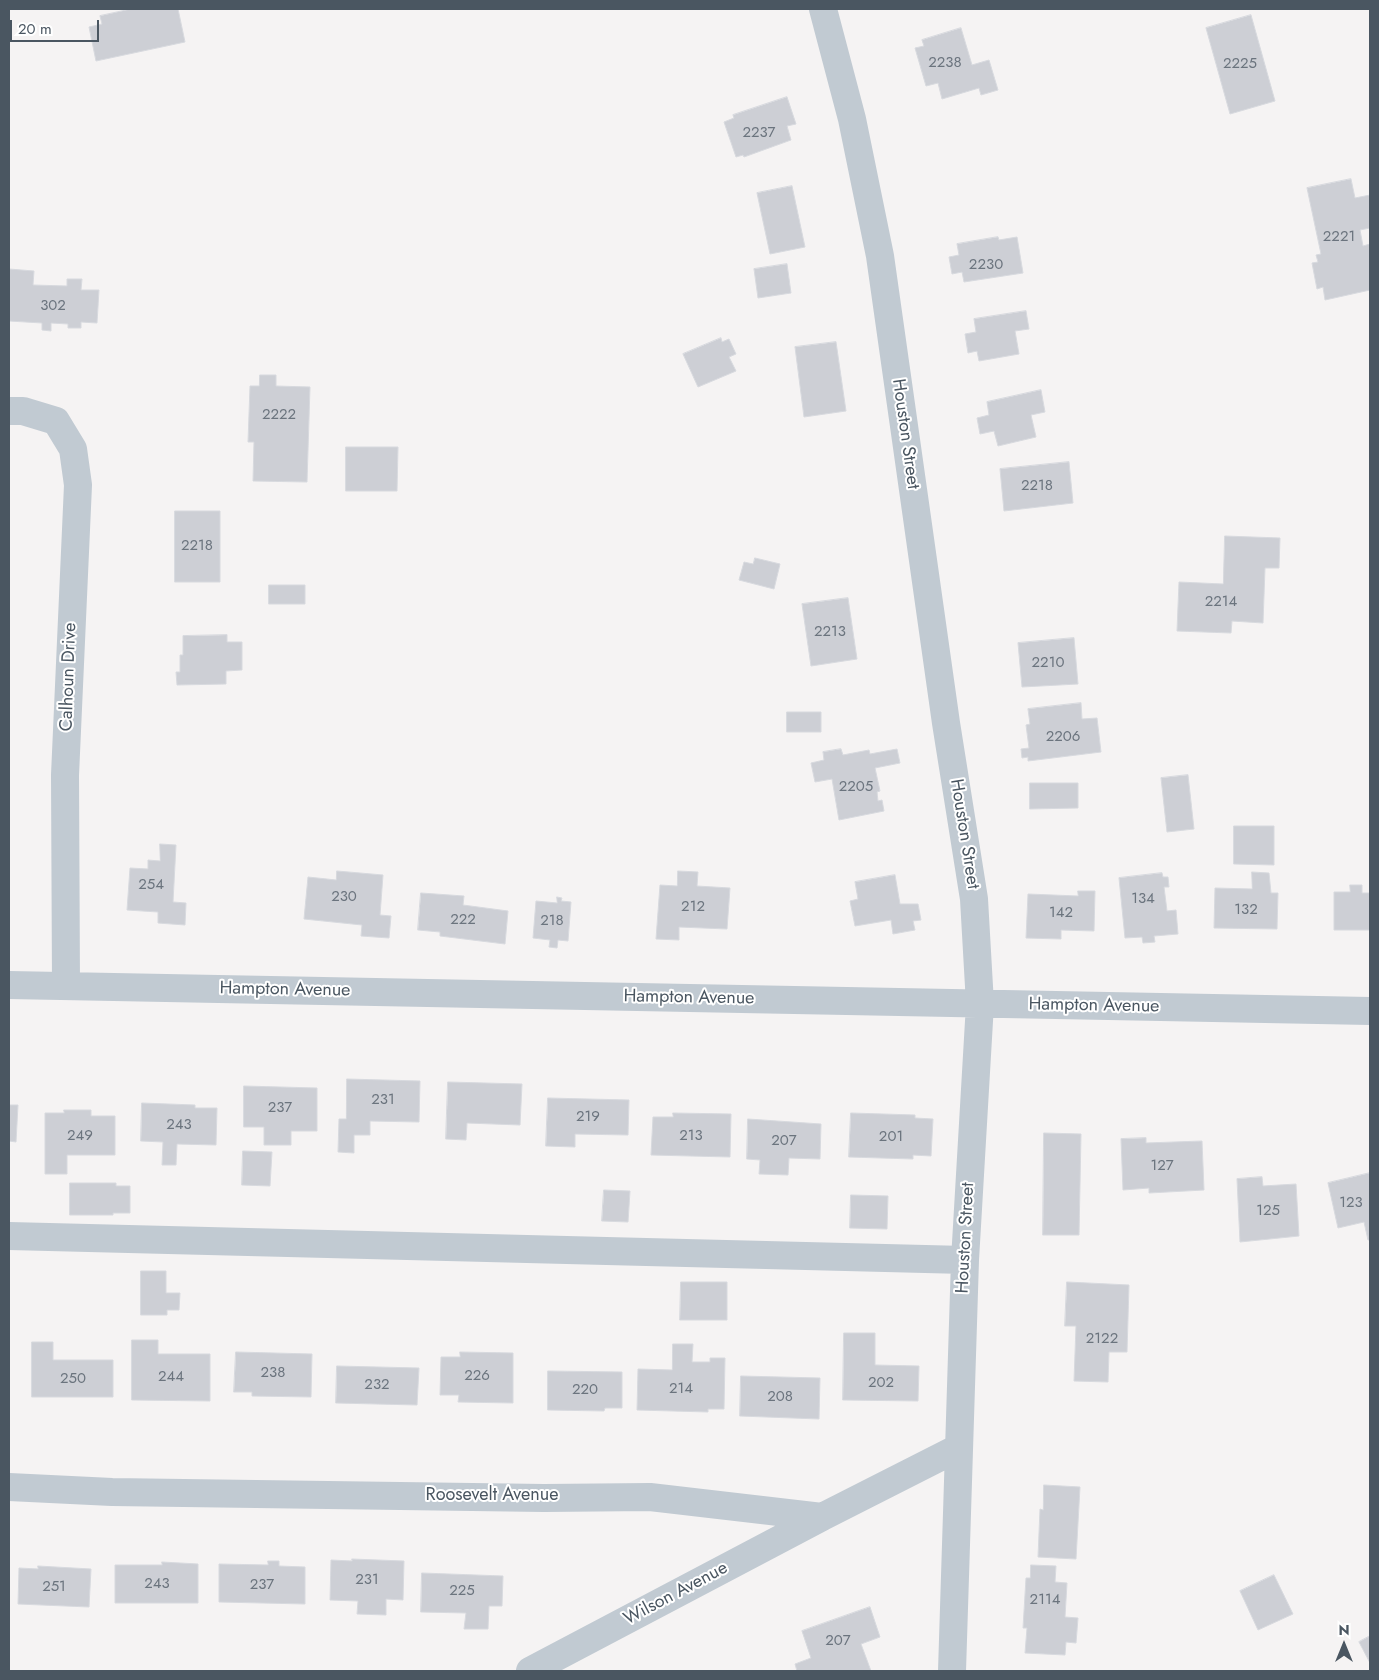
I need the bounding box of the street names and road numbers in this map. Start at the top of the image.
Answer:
street label: Houston Street [887,377,923,491]
street label: Calhoun Drive [56,622,82,732]
street label: Houston Street [945,777,983,891]
street label: Hampton Avenue [219,978,351,1002]
street label: Hampton Avenue [623,986,755,1010]
street label: Hampton Avenue [1028,994,1160,1018]
street label: Houston Street [952,1182,980,1294]
street label: Roosevelt Avenue [426,1485,558,1507]
street label: Wilson Avenue [620,1558,732,1630]

